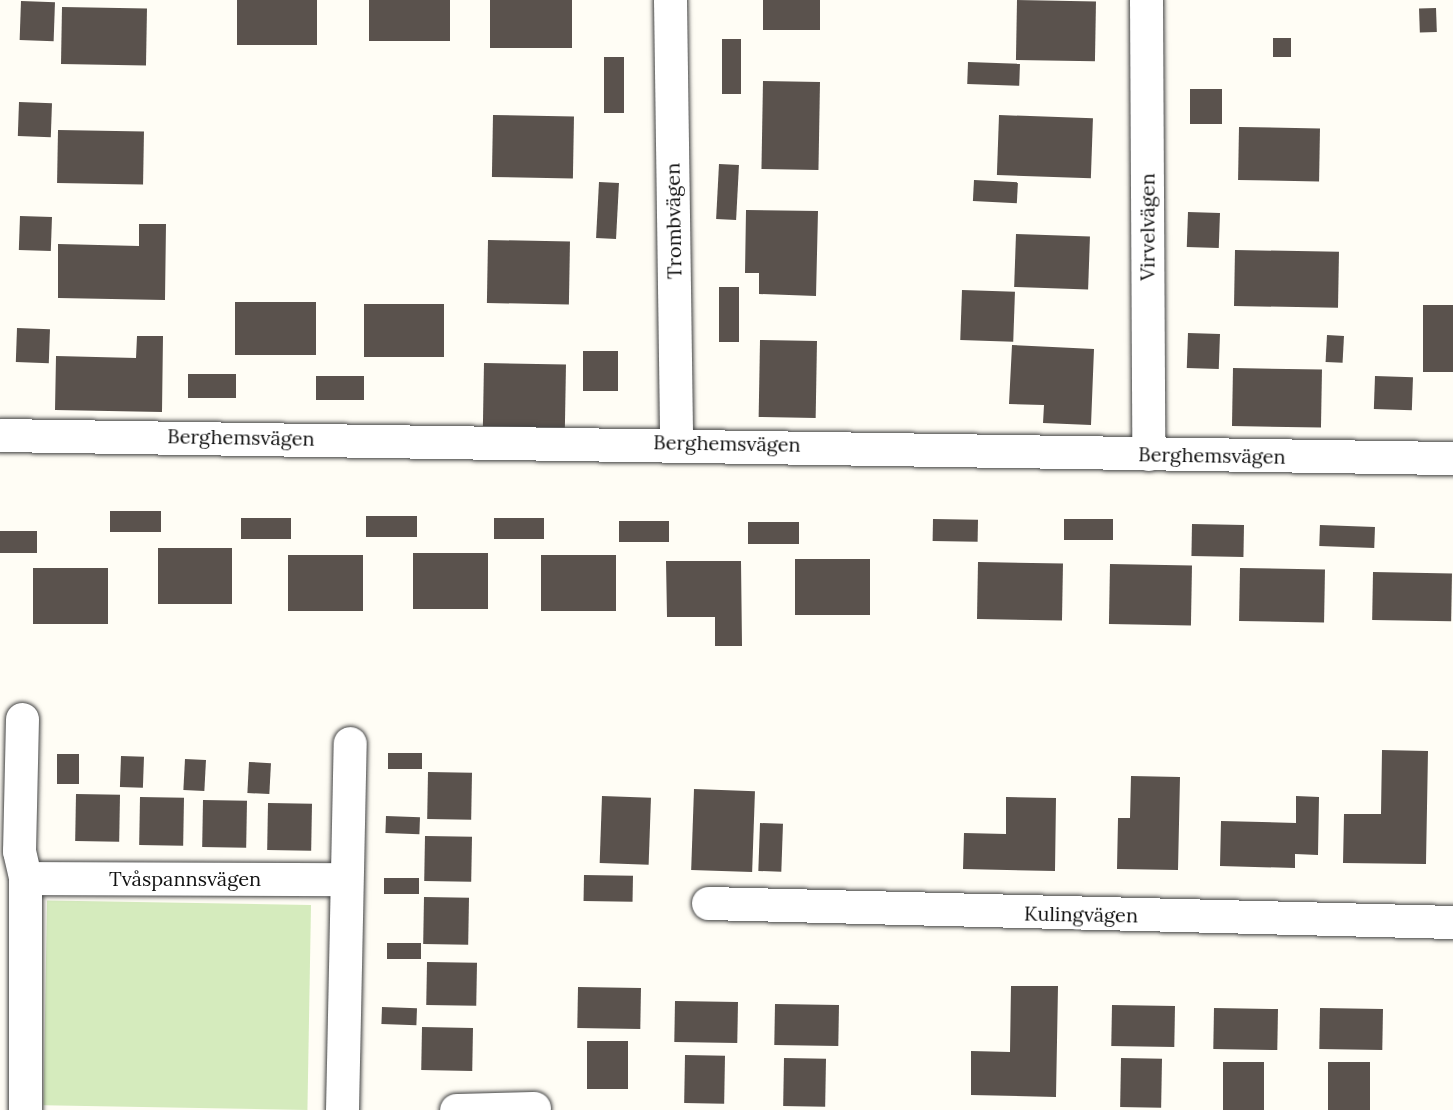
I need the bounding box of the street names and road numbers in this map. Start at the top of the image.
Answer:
street label: Trombvägen [660,163,686,279]
street label: Virvelvägen [1135,173,1159,281]
street label: Berghemsvägen [167,424,315,450]
street label: Berghemsvägen [653,430,801,456]
street label: Berghemsvägen [1138,442,1286,468]
street label: Tvåspannsvägen [109,866,261,890]
street label: Kulingvägen [1024,901,1138,927]

